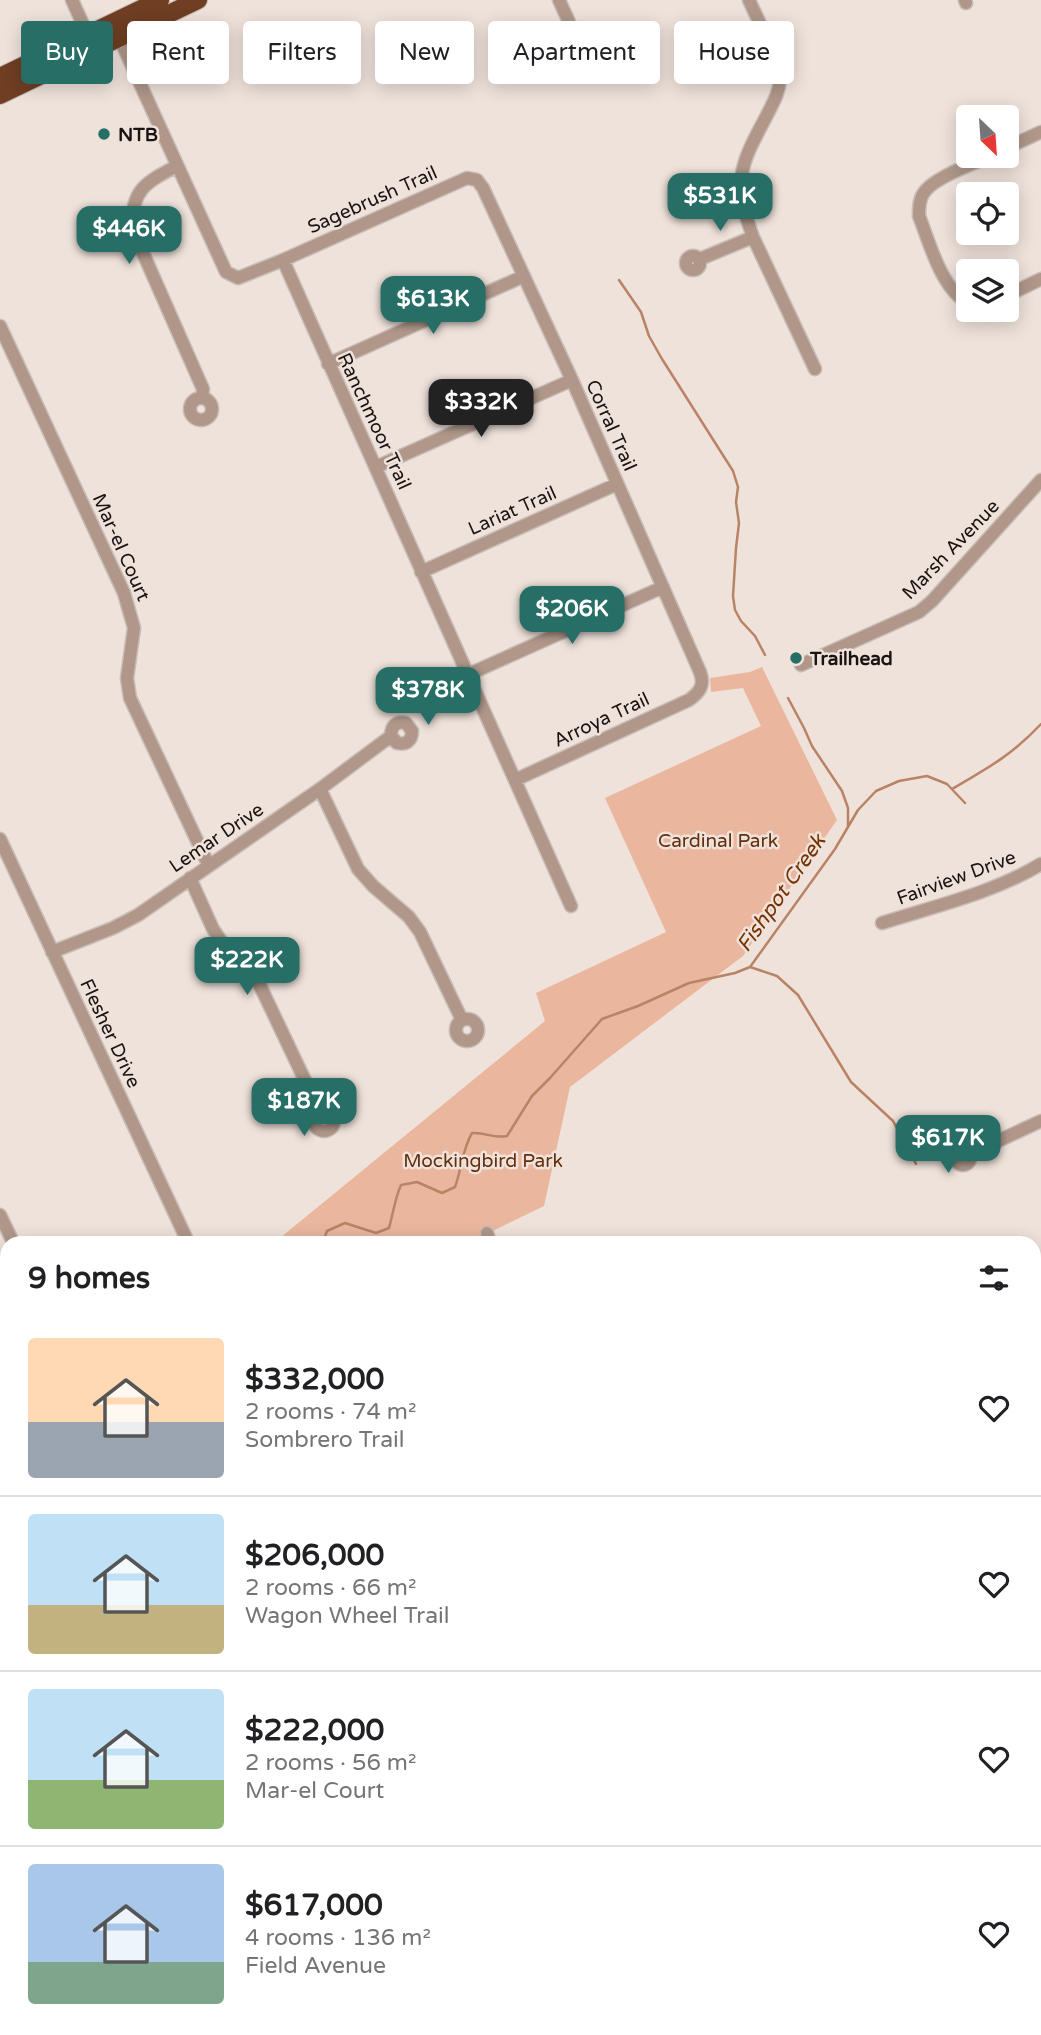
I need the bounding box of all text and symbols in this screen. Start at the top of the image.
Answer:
chip: Buy [21,21,113,84]
chip: Rent [127,21,229,84]
chip: Filters [243,21,361,84]
chip: New [375,21,474,84]
chip: Apartment [488,21,660,84]
chip: House [674,21,794,84]
north arrow [956,105,1018,168]
map controls [956,105,1019,322]
place label: NTB [118,124,158,146]
marker: NTB [96,126,112,142]
street label: Sagebrush Trail [304,162,441,238]
pin: $531K [671,174,769,233]
text: $531K [684,182,756,210]
button: locate [956,182,1019,245]
pin: $446K [80,206,178,266]
text: $446K [93,215,165,243]
button: layers [956,259,1019,322]
pin: $613K [384,276,482,336]
text: $613K [397,285,469,313]
street label: Ranchmoor Trail [333,350,415,493]
street label: Corral Trail [581,377,641,474]
pin: $332K [432,380,530,439]
text: $332K [445,388,517,416]
street label: Lariat Trail [465,482,560,540]
street label: Mar-el Court [88,490,155,604]
street label: Marsh Avenue [898,495,1004,604]
pin: $206K [523,586,621,646]
text: $206K [536,595,608,623]
place label: Trailhead [809,648,893,670]
marker: Trailhead [788,650,804,666]
pin: $378K [379,668,477,727]
text: $378K [392,676,464,704]
street label: Arroya Trail [550,688,653,752]
street label: Lemar Drive [165,798,268,877]
water label: Fishpot Creek [732,829,832,957]
park label: Cardinal Park [658,830,778,852]
street label: Fairview Drive [894,846,1019,910]
pin: $222K [198,937,296,997]
text: $222K [211,946,283,974]
street label: Flesher Drive [75,976,145,1091]
pin: $187K [255,1078,353,1138]
text: $187K [268,1087,340,1115]
pin: $617K [899,1116,997,1175]
text: $617K [912,1124,984,1152]
park label: Mockingbird Park [403,1150,563,1172]
icon: filters [975,1259,1013,1297]
text: 9 homes [28,1260,150,1297]
text: $332,000 [245,1361,384,1398]
icon: home [84,1366,168,1450]
icon: heart [975,1389,1013,1427]
text: 2 rooms · 74 m² [245,1398,416,1426]
text: Sombrero Trail [245,1426,405,1454]
text: $206,000 [245,1537,384,1574]
icon: home [84,1542,168,1626]
icon: heart [975,1565,1013,1603]
text: 2 rooms · 66 m² [245,1574,416,1602]
text: Wagon Wheel Trail [245,1602,450,1630]
text: $222,000 [245,1712,384,1749]
icon: home [84,1717,168,1801]
icon: heart [975,1740,1013,1778]
text: 2 rooms · 56 m² [245,1749,416,1777]
text: Mar-el Court [245,1777,384,1805]
text: $617,000 [245,1887,383,1924]
icon: home [84,1892,168,1976]
icon: heart [975,1915,1013,1953]
text: 4 rooms · 136 m² [245,1924,431,1952]
text: Field Avenue [245,1952,386,1980]

